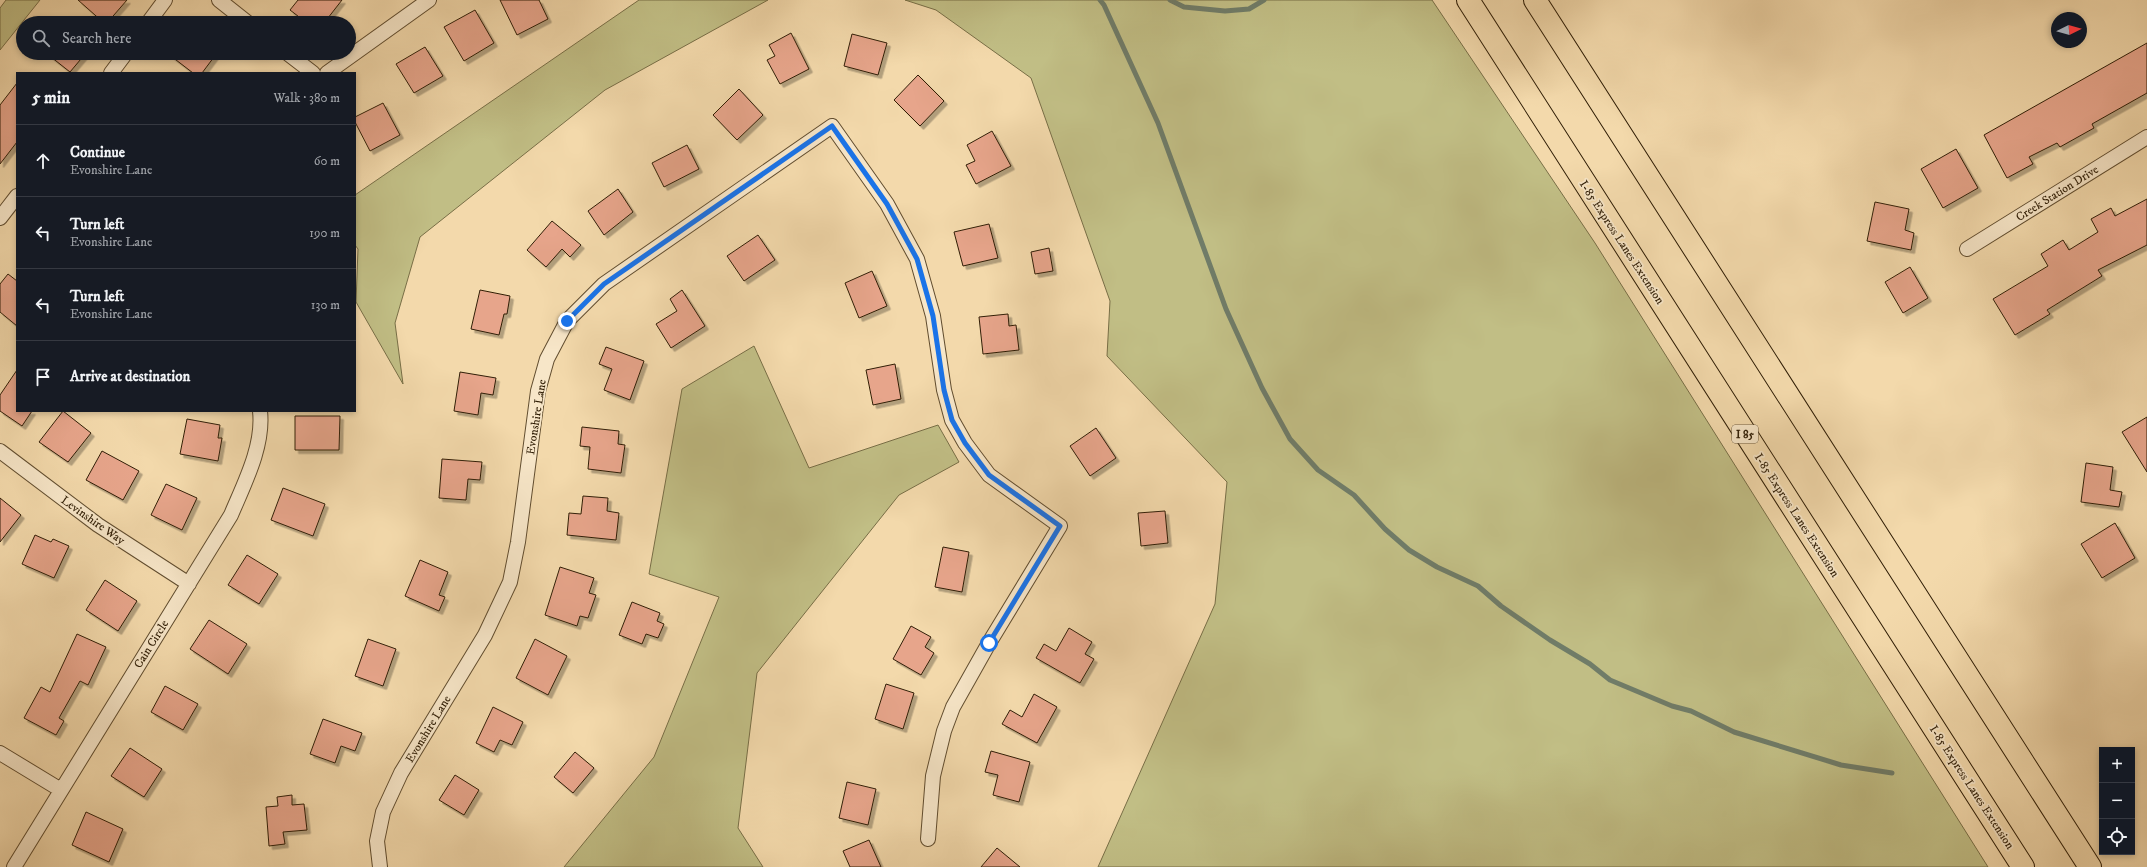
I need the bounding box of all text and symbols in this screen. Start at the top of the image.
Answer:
north arrow [2051,12,2087,48]
search box [16,16,356,60]
icon: search [30,27,52,49]
text: Search here [62,29,131,48]
text: 5 min [32,87,70,109]
text: Walk · 380 m [273,90,340,106]
text: Continue [70,143,125,162]
icon: ahead [32,150,54,172]
text: 60 m [314,153,340,169]
text: Evonshire Lane [70,162,152,178]
street label: Creek Station Drive [2013,162,2101,225]
street label: I-85 Express Lanes Extension [1576,177,1668,308]
text: Turn left [70,215,124,234]
icon: left [32,222,54,244]
text: 190 m [309,225,340,241]
text: Evonshire Lane [70,234,152,250]
text: Turn left [70,287,124,306]
icon: left [32,294,54,316]
text: 130 m [311,297,340,313]
text: Evonshire Lane [70,306,152,322]
route end [558,312,576,330]
icon: arrive [32,366,54,388]
text: Arrive at destination [70,367,190,386]
street label: Evonshire Lane [523,378,550,456]
road number: I 85 [1732,425,1758,443]
street label: I-85 Express Lanes Extension [1751,450,1843,581]
street label: Levinshire Way [58,493,128,548]
street label: Cain Circle [131,617,172,671]
route start [980,634,998,652]
street label: Evonshire Lane [402,693,454,766]
street label: I-85 Express Lanes Extension [1926,722,2018,853]
map controls [2099,747,2135,855]
button: + [2099,747,2135,783]
button: − [2099,783,2135,819]
button: locate [2099,819,2135,855]

